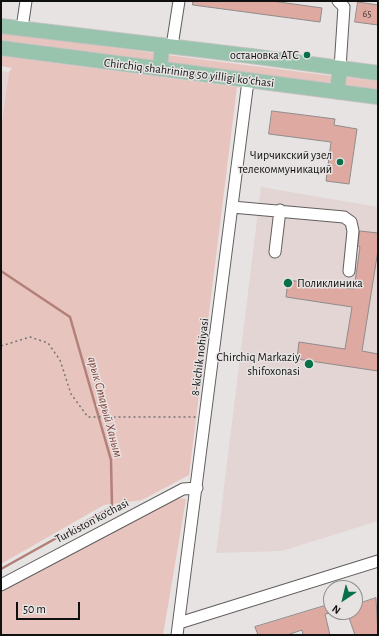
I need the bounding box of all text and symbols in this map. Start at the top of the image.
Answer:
house number: 65 [363,8,371,20]
place label: остановка АТС [230,48,299,62]
marker: остановка АТС [302,50,312,60]
street label: Chirchiq shahrining 50 yilligi koʻchasi [103,55,275,91]
place label: Чирчикский узел телекоммуникаций [238,148,332,176]
marker: Чирчикский узел телекоммуникаций [335,157,345,167]
place label: Поликлиника [297,276,363,290]
marker: Поликлиника [282,277,294,289]
street label: 8-kichik nohiyasi [188,317,212,397]
place label: Chirchiq Markaziy shifoxonasi [216,350,300,378]
water label: арык Старый Ханым [84,355,126,459]
marker: Chirchiq Markaziy shifoxonasi [303,358,315,370]
street label: Turkiston ko‘chasi [53,496,131,546]
north arrow [323,580,363,620]
scale bar [18,594,82,620]
text: 50 m [23,603,46,615]
text: N [330,603,343,616]

